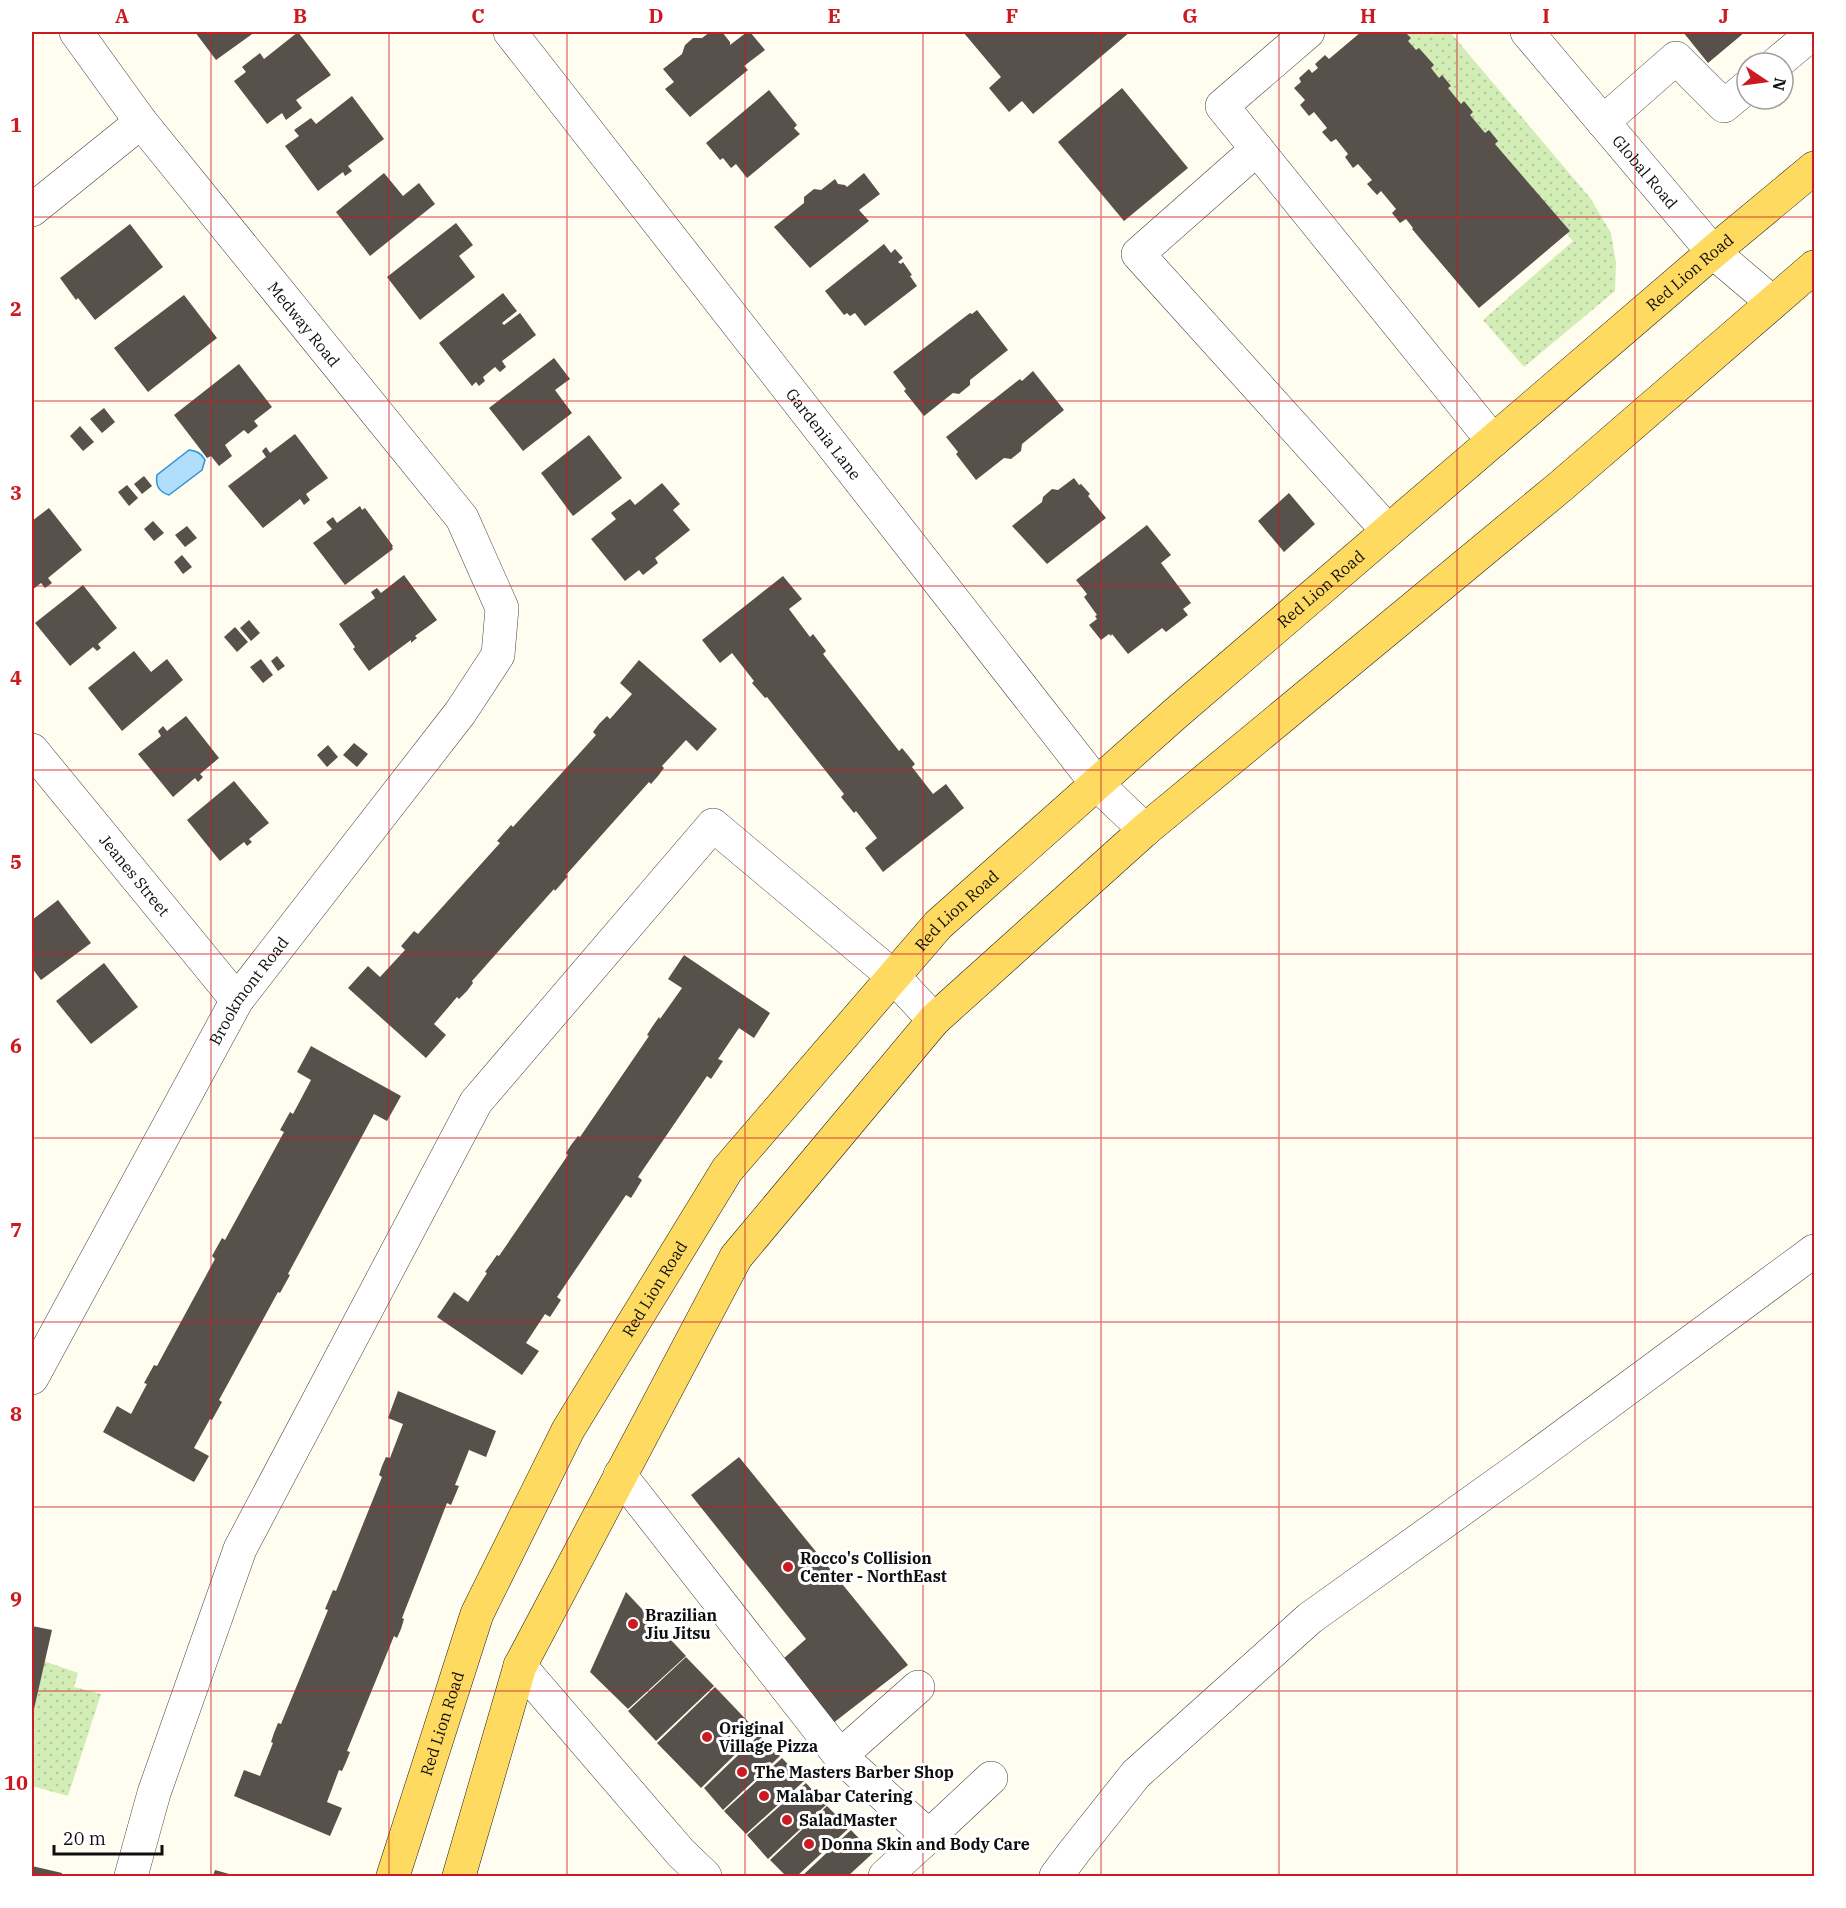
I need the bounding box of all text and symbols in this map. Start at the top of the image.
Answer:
text: A [115,2,129,29]
text: B [293,2,307,29]
text: C [471,2,485,29]
text: D [648,2,664,29]
text: E [827,2,841,29]
text: F [1006,2,1018,29]
text: G [1182,2,1198,29]
text: H [1360,2,1376,29]
text: I [1542,2,1550,29]
text: J [1719,2,1729,29]
north arrow [1735,51,1795,111]
text: N [1768,76,1791,93]
text: 1 [10,111,22,138]
street label: Global Road [1608,131,1682,213]
street label: Red Lion Road [1642,229,1737,315]
street label: Medway Road [264,277,345,371]
text: 2 [10,295,22,322]
street label: Gardenia Lane [782,384,866,484]
text: 3 [10,479,22,506]
street label: Red Lion Road [1273,546,1369,632]
text: 4 [10,664,22,691]
street label: Jeanes Street [95,830,174,921]
text: 5 [10,848,22,875]
street label: Red Lion Road [910,866,1003,955]
street label: Brookmont Road [204,932,293,1049]
text: 6 [10,1032,22,1059]
text: 7 [10,1216,22,1243]
street label: Red Lion Road [618,1237,691,1340]
text: 8 [10,1400,22,1427]
place label: Rocco's Collision Center - NorthEast [800,1548,947,1586]
marker: Rocco's Collision Center - NorthEast [781,1560,795,1574]
text: 9 [10,1585,22,1612]
place label: Brazilian Jiu Jitsu [645,1605,718,1643]
marker: Brazilian Jiu Jitsu [626,1617,640,1631]
street label: Red Lion Road [416,1669,468,1778]
place label: Original Village Pizza [719,1718,818,1756]
marker: Original Village Pizza [700,1730,714,1744]
place label: The Masters Barber Shop [754,1762,954,1782]
marker: The Masters Barber Shop [735,1765,749,1779]
text: 10 [4,1769,28,1796]
place label: Malabar Catering [776,1786,913,1806]
marker: Malabar Catering [757,1789,771,1803]
place label: SaladMaster [799,1810,897,1830]
marker: SaladMaster [780,1813,794,1827]
scale bar [54,1818,162,1856]
text: 20 m [63,1827,106,1850]
place label: Donna Skin and Body Care [821,1834,1030,1854]
marker: Donna Skin and Body Care [802,1837,816,1851]

